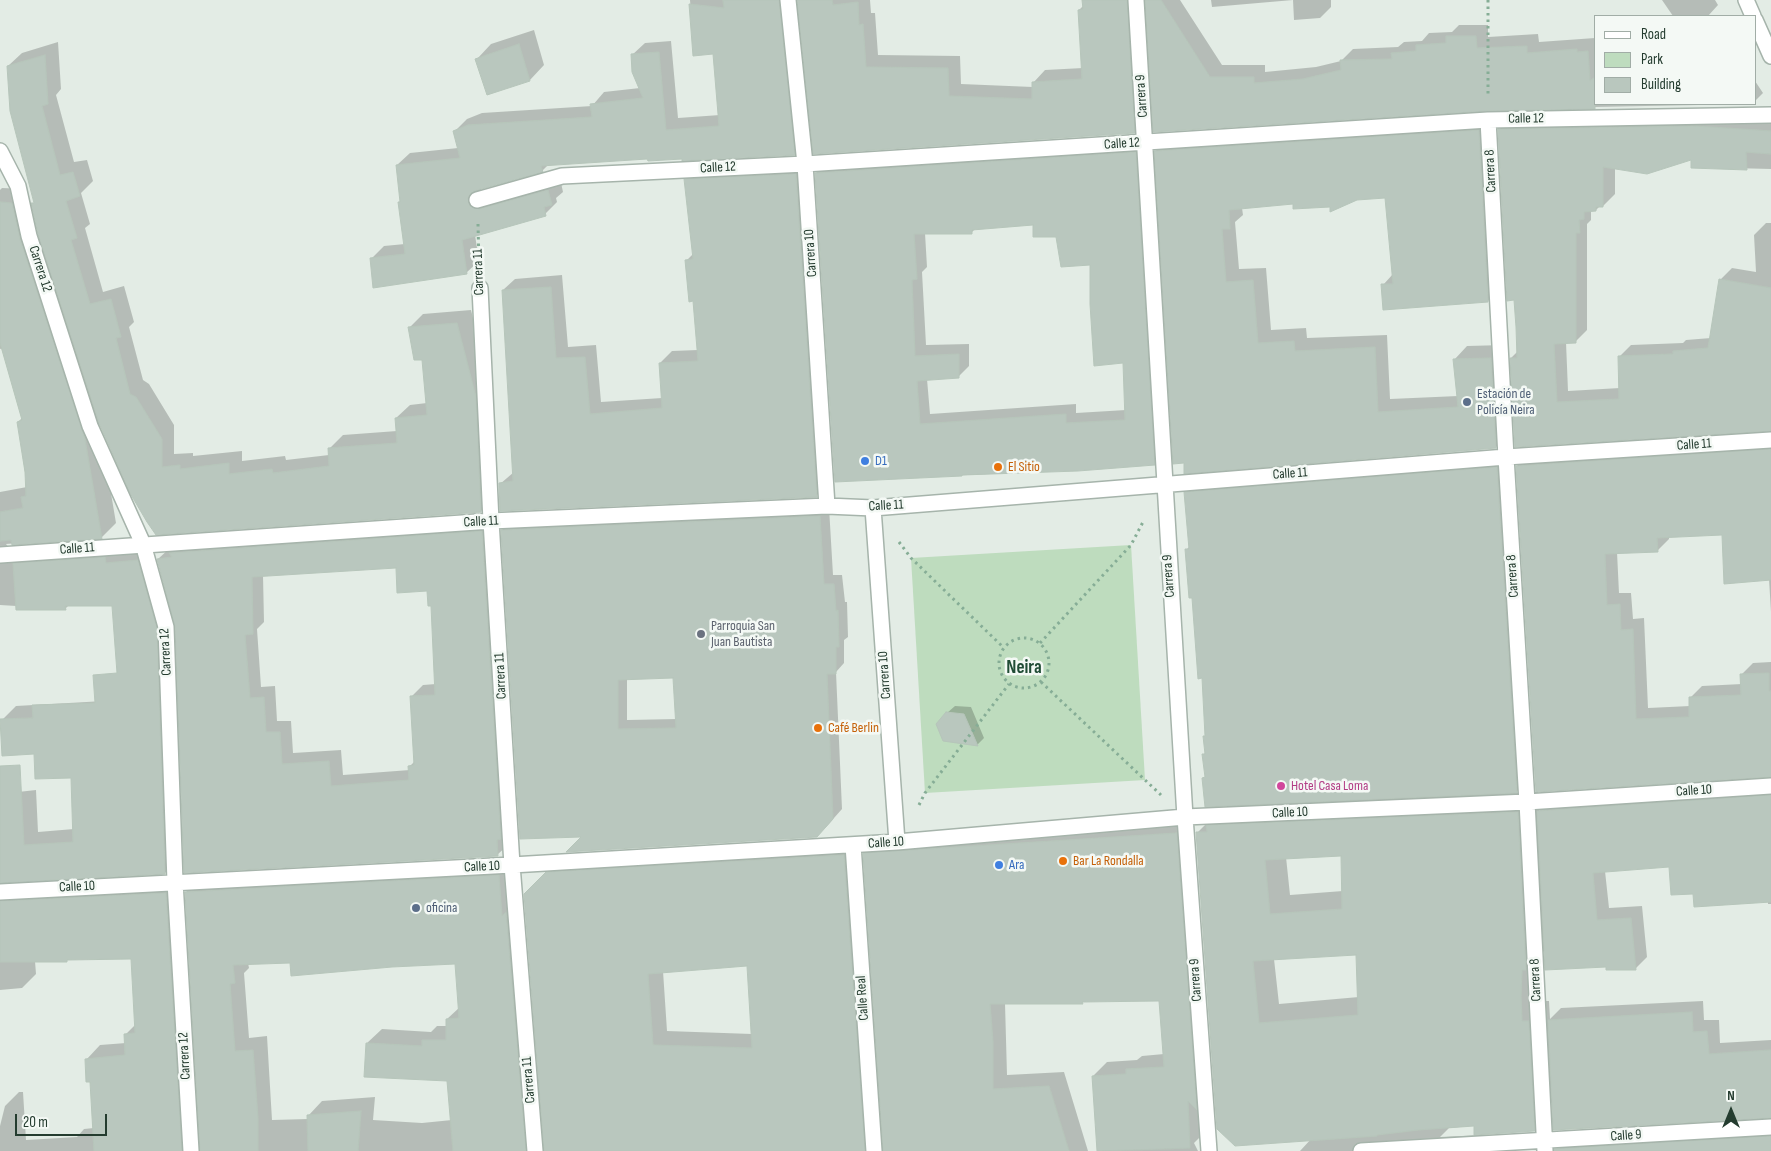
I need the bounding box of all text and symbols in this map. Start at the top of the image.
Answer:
legend [1594,15,1756,105]
text: Road [1641,25,1666,44]
text: Park [1641,50,1663,69]
street label: Carrera 9 [1132,74,1152,118]
text: Building [1641,75,1681,94]
street label: Calle 12 [1508,110,1544,128]
street label: Calle 12 [1104,134,1140,154]
street label: Carrera 8 [1481,149,1501,193]
street label: Calle 12 [700,159,736,177]
street label: Carrera 10 [801,229,821,277]
street label: Carrera 12 [25,244,55,294]
street label: Carrera 11 [470,248,488,296]
place label: Estación de Policía Neira [1477,386,1535,418]
marker: Estación de Policía Neira [1461,396,1473,408]
street label: Calle 11 [1676,435,1712,455]
place label: D1 [875,453,887,469]
marker: D1 [859,455,871,467]
place label: El Sitio [1008,459,1040,475]
marker: El Sitio [992,461,1004,473]
street label: Calle 11 [1272,464,1308,484]
street label: Calle 11 [868,497,904,515]
street label: Calle 11 [463,513,499,531]
street label: Calle 11 [59,539,95,559]
street label: Carrera 9 [1159,554,1179,598]
street label: Carrera 8 [1503,554,1523,598]
place label: Parroquia San Juan Bautista [711,618,775,650]
street label: Carrera 12 [156,628,176,676]
marker: Parroquia San Juan Bautista [695,628,707,640]
street label: Carrera 10 [875,651,895,699]
street label: Carrera 11 [491,652,511,700]
district label: Neira [1006,657,1042,679]
place label: Café Berlin [828,720,879,736]
marker: Café Berlin [812,722,824,734]
place label: Hotel Casa Loma [1291,778,1368,794]
marker: Hotel Casa Loma [1275,780,1287,792]
street label: Calle 10 [1675,781,1713,801]
street label: Calle 10 [1272,804,1308,822]
street label: Calle 10 [867,833,905,853]
place label: Bar La Rondalla [1073,853,1144,869]
marker: Bar La Rondalla [1057,855,1069,867]
place label: Ara [1009,857,1024,873]
street label: Calle 10 [464,858,500,876]
marker: Ara [993,859,1005,871]
street label: Calle 10 [59,878,95,896]
place label: oficina [426,900,457,916]
marker: oficina [410,902,422,914]
street label: Carrera 9 [1186,958,1206,1002]
street label: Carrera 8 [1526,958,1546,1002]
street label: Calle Real [853,975,873,1021]
street label: Carrera 12 [175,1032,195,1080]
street label: Carrera 11 [519,1056,539,1104]
north arrow [1706,1086,1756,1136]
text: N [1727,1087,1735,1104]
scale bar [18,1104,110,1136]
text: 20 m [23,1113,48,1132]
street label: Calle 9 [1610,1127,1642,1145]

